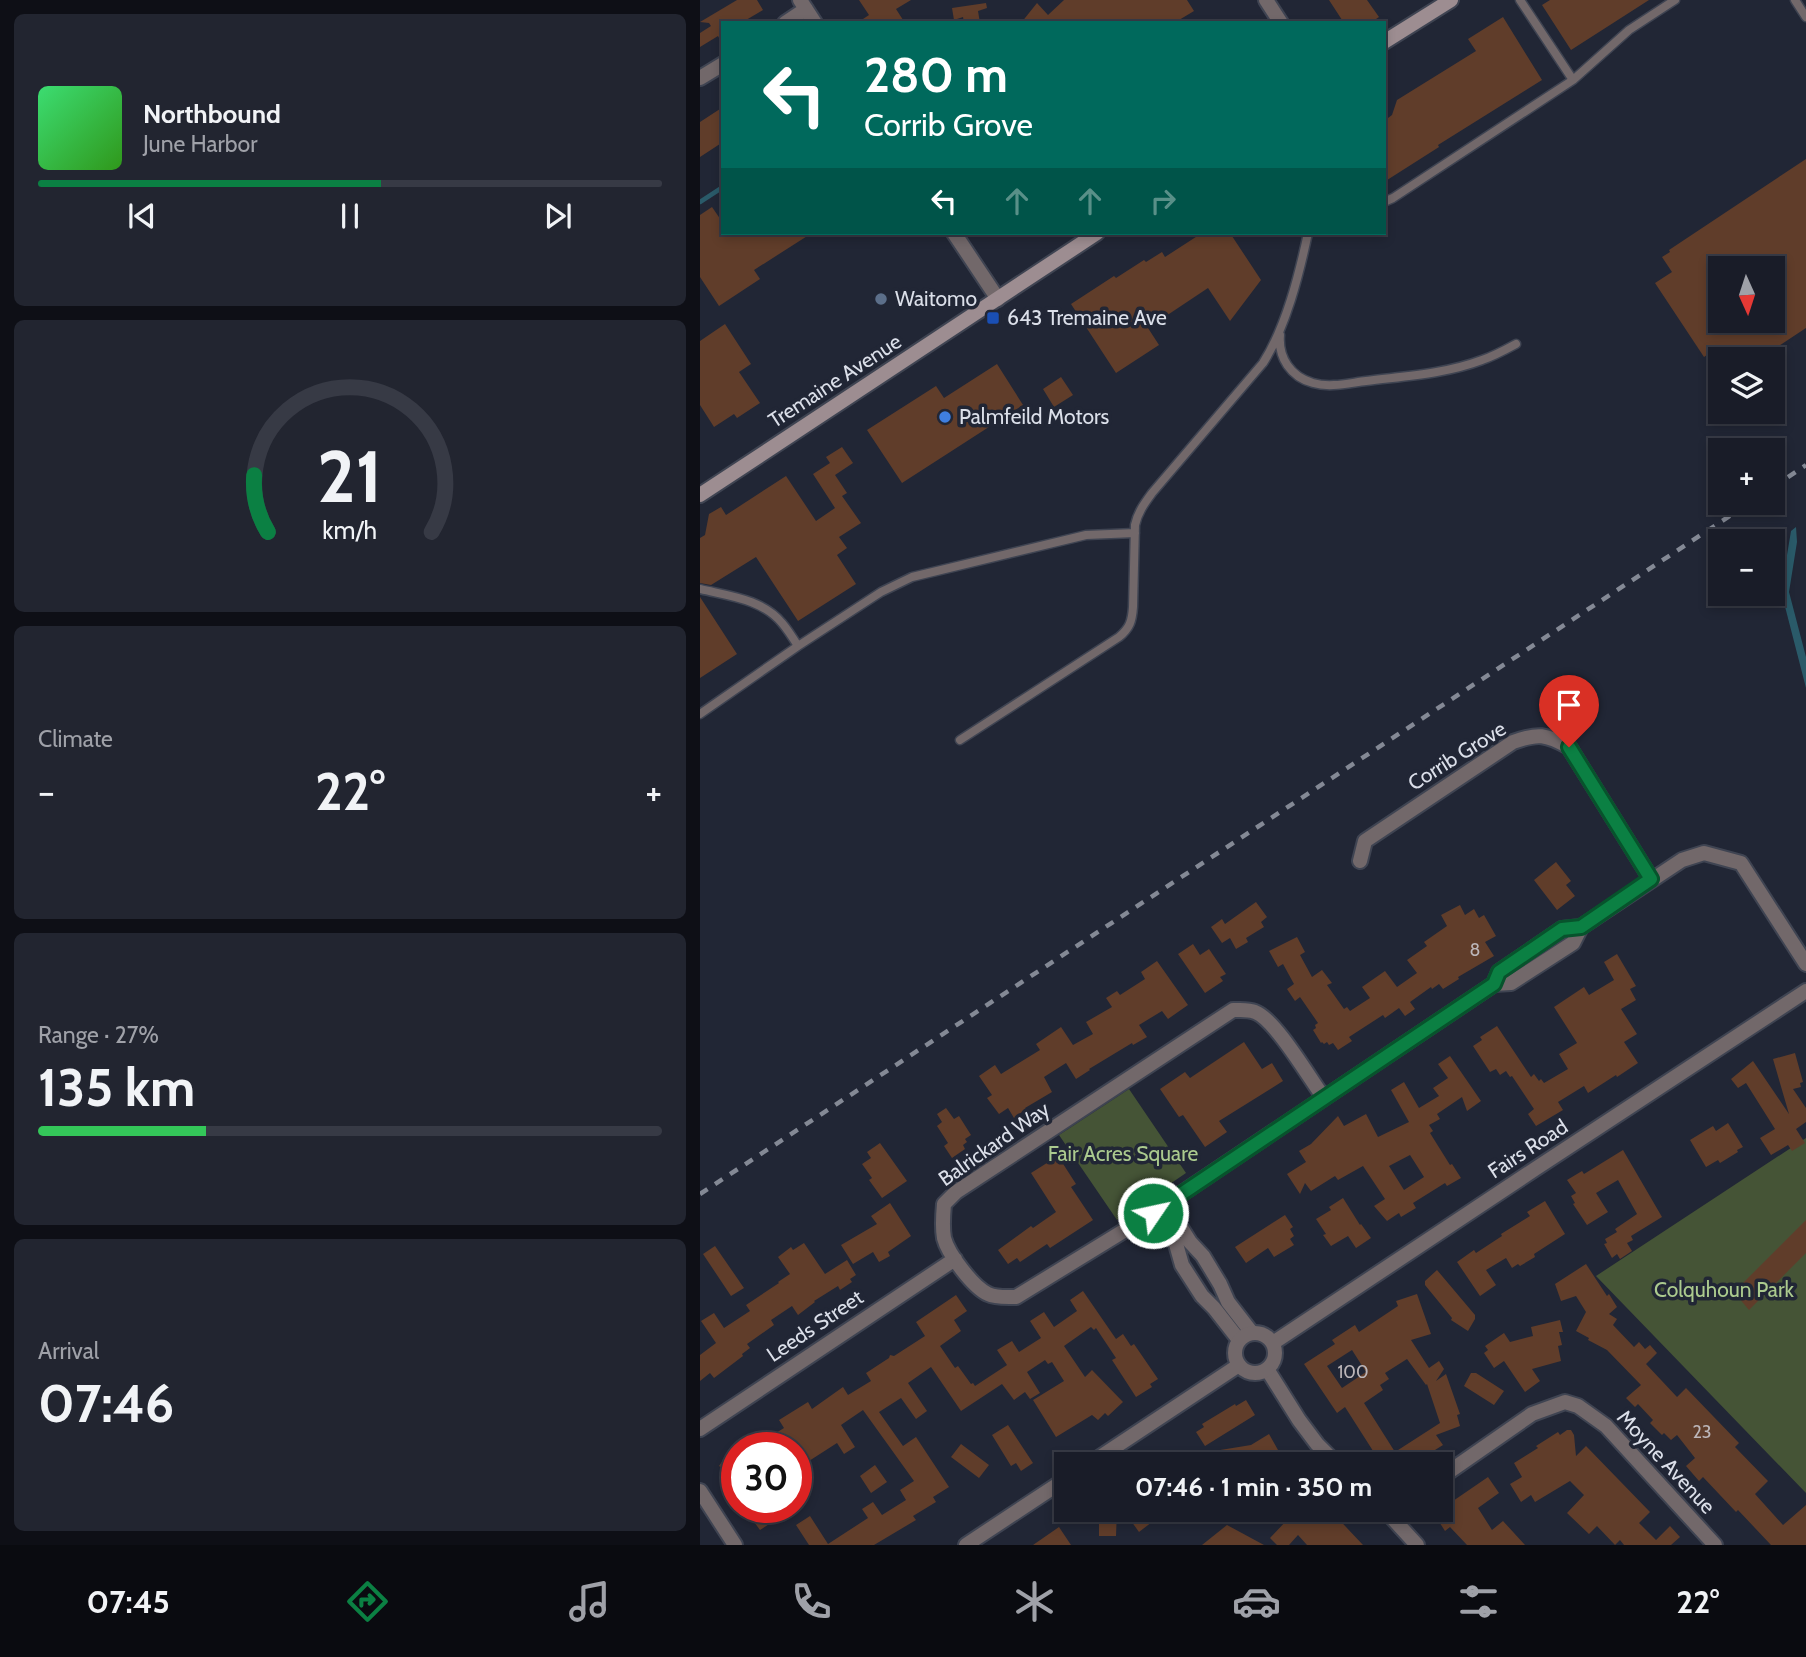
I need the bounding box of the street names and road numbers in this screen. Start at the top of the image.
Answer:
street label: Tremaine Avenue [764,328,906,433]
street label: Corrib Grove [1403,715,1511,796]
street label: Balrickard Way [933,1096,1054,1191]
street label: Fairs Road [1483,1114,1572,1184]
street label: Leeds Street [762,1284,868,1367]
street label: Moyne Avenue [1612,1405,1721,1519]

